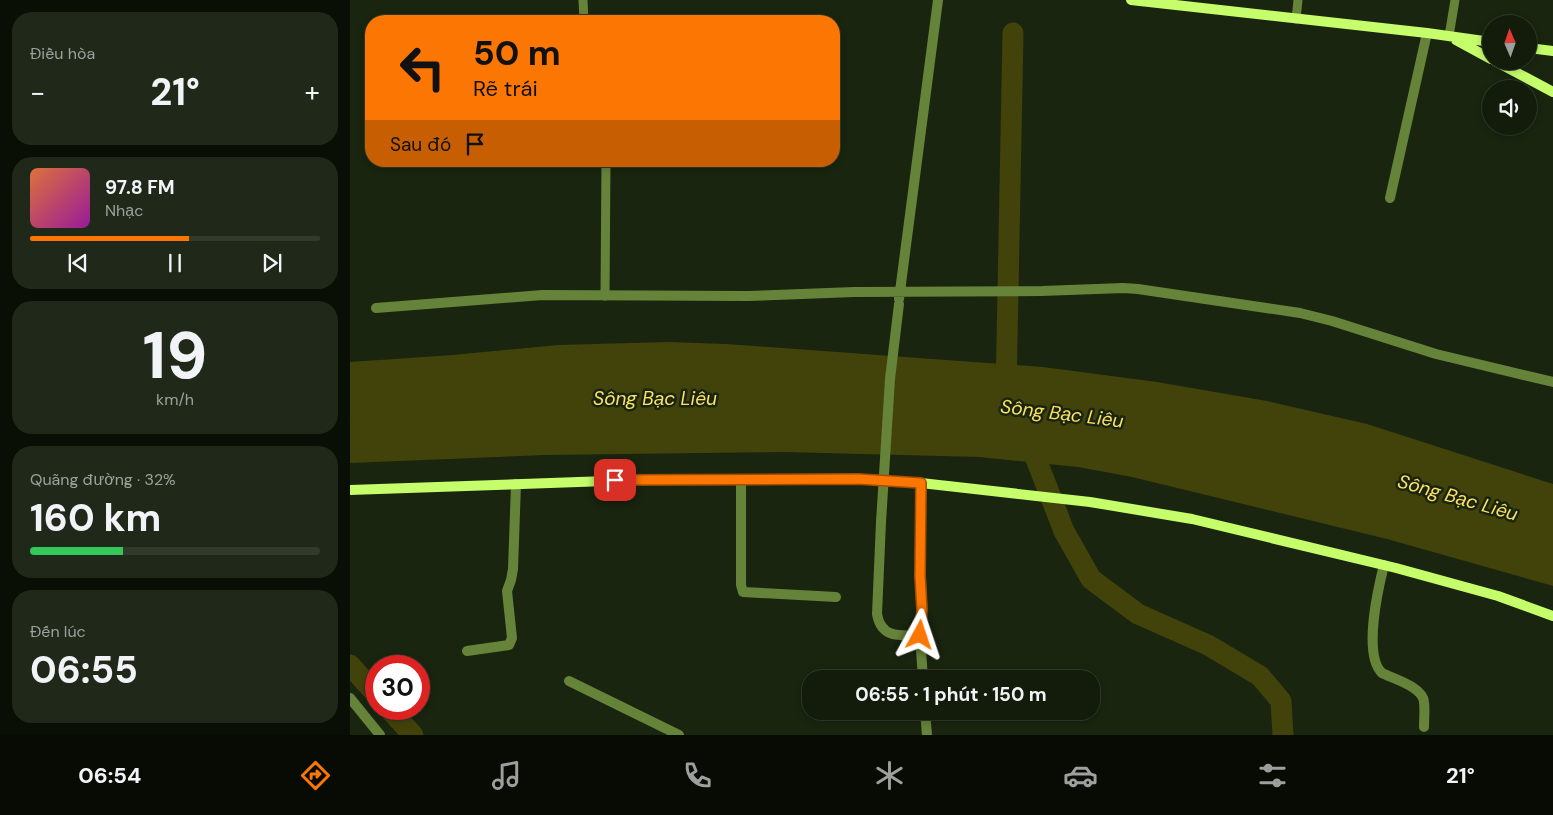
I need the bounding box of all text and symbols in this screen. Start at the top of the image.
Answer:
north arrow [1482,15,1538,70]
map controls [1482,15,1537,135]
text: 50 m [473,30,561,76]
icon: left [390,35,455,100]
text: Điều hòa [30,43,95,64]
text: 21° [150,67,200,117]
text: − [30,74,45,111]
text: + [305,74,320,111]
text: Rẽ trái [473,74,538,103]
button: sound [1482,80,1537,135]
icon: arrive [461,130,489,158]
text: Sau đó [390,132,451,157]
text: 97.8 FM [105,175,175,200]
text: Nhạc [105,200,143,221]
icon: previous [64,249,92,277]
icon: pause [161,249,189,277]
icon: next [258,249,286,277]
text: 19 [143,314,207,398]
water label: Sông Bạc Liêu [593,386,717,411]
text: km/h [156,389,194,410]
water label: Sông Bạc Liêu [999,394,1125,433]
pin [594,459,636,501]
icon: arrive [601,466,629,494]
water label: Sông Bạc Liêu [1395,468,1521,527]
text: Quãng đường · 32% [30,469,176,490]
text: 160 km [30,493,161,543]
position arrow [893,608,945,660]
text: Đến lúc [30,621,86,642]
text: 06:55 [30,645,138,695]
speed limit sign: 30 [365,655,430,720]
text: 06:55 · 1 phút · 150 m [855,682,1047,707]
icon: directions [298,758,333,793]
icon: music [489,758,524,793]
icon: phone [680,758,715,793]
icon: climate [872,758,907,793]
icon: car [1063,758,1098,793]
icon: filters [1255,758,1290,793]
text: 06:54 [78,761,141,790]
text: 21° [1446,761,1475,790]

